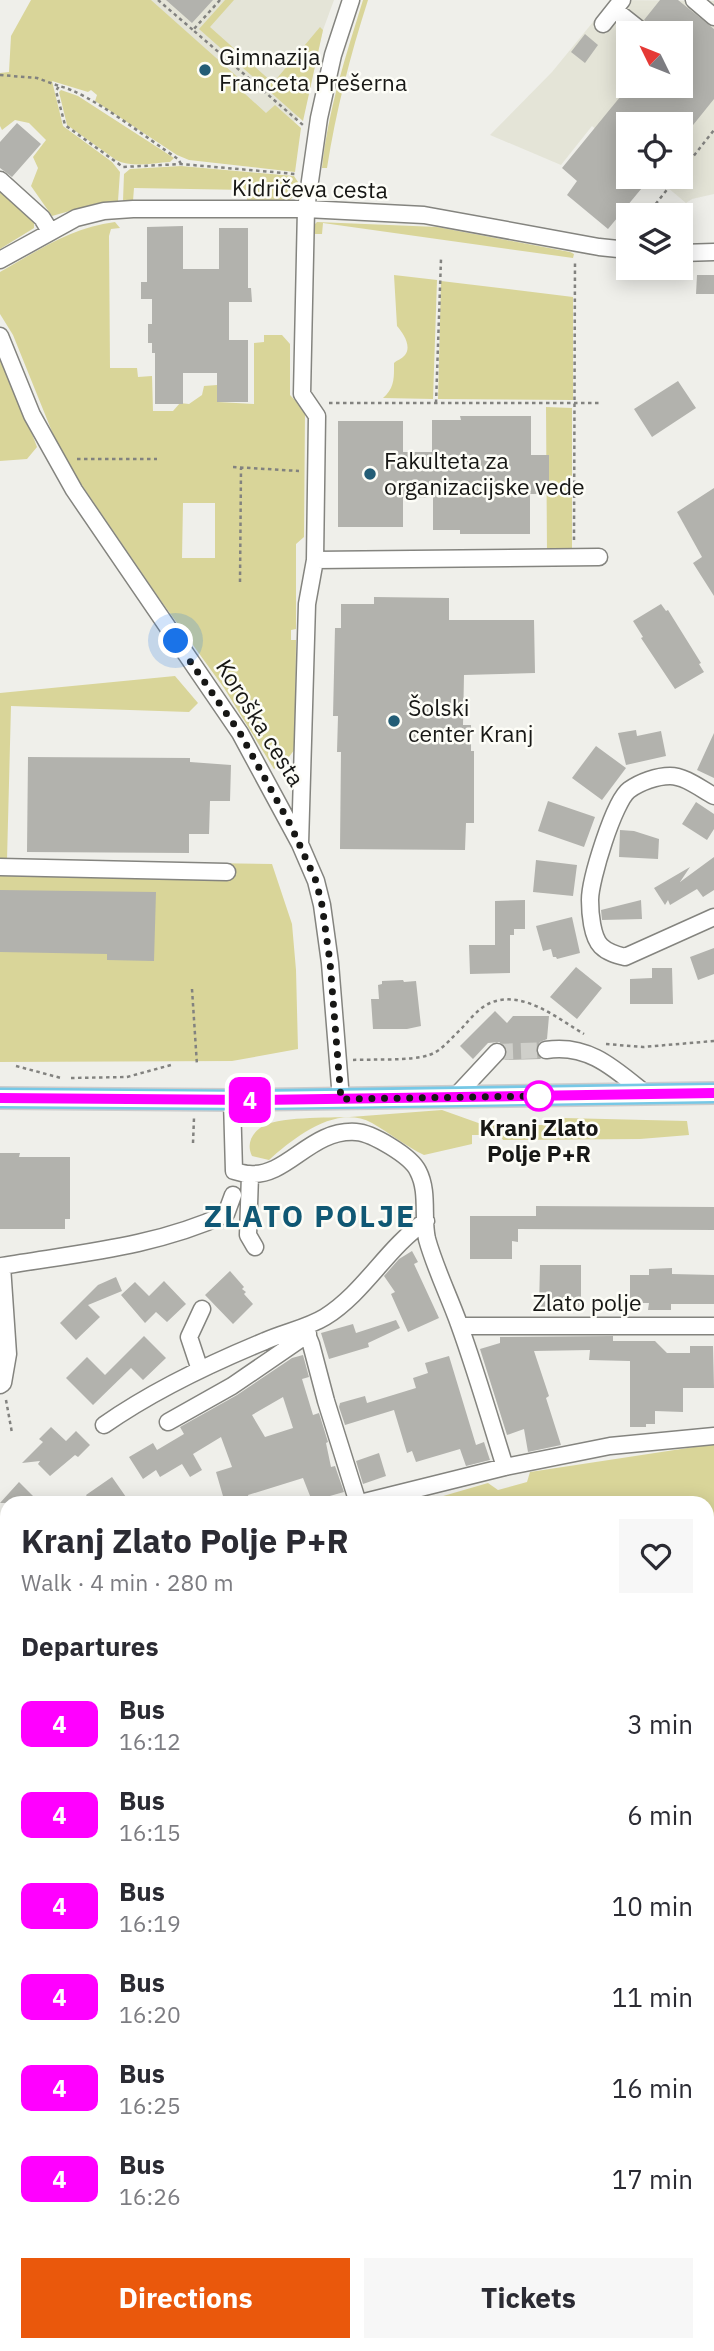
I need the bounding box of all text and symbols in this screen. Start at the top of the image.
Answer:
north arrow [616,21,693,98]
map controls [616,21,693,280]
place label: Gimnazija Franceta Prešerna [219,41,407,97]
marker: Gimnazija Franceta Prešerna [197,62,213,78]
button: locate [616,112,693,189]
street label: Kidričeva cesta [232,172,388,204]
button: layers [616,203,693,280]
place label: Fakulteta za organizacijske vede [384,445,585,501]
marker: Fakulteta za organizacijske vede [362,466,378,482]
your location [158,623,193,658]
street label: Koroška cesta [210,653,312,792]
place label: Šolski center Kranj [408,692,533,748]
marker: Šolski center Kranj [386,713,402,729]
line badge: 4 [227,1077,273,1123]
marker: Kranj Zlato Polje P+R [524,1081,554,1111]
text: 4 [243,1084,257,1116]
place label: Kranj Zlato Polje P+R [479,1112,599,1168]
district label: ZLATO POLJE [204,1196,416,1235]
street label: Zlato polje [532,1287,642,1317]
text: Kranj Zlato Polje P+R [21,1519,349,1562]
button: heart [619,1519,693,1593]
text: Walk · 4 min · 280 m [21,1567,234,1597]
text: Departures [21,1629,159,1663]
text: Bus [119,1692,165,1726]
text: 3 min [627,1707,693,1741]
text: 4 [52,1708,67,1740]
text: 16:12 [119,1726,181,1756]
text: Bus [119,1783,165,1817]
text: 6 min [627,1798,693,1832]
text: 4 [52,1799,67,1831]
text: 16:15 [119,1817,181,1847]
text: Bus [119,1874,165,1908]
text: 10 min [612,1889,693,1923]
text: 4 [52,1890,67,1922]
text: 16:19 [119,1908,181,1938]
text: Bus [119,1965,165,1999]
text: 11 min [612,1980,693,2014]
text: 4 [52,1981,67,2013]
text: 16:20 [119,1999,181,2029]
text: Bus [119,2056,165,2090]
text: 16 min [612,2071,693,2105]
text: 4 [52,2072,67,2104]
text: 16:25 [119,2090,181,2120]
text: Bus [119,2147,165,2181]
text: 17 min [612,2162,693,2196]
text: 4 [52,2163,67,2195]
text: 16:26 [119,2181,181,2211]
button: Directions [21,2258,350,2338]
button: Tickets [364,2258,693,2338]

